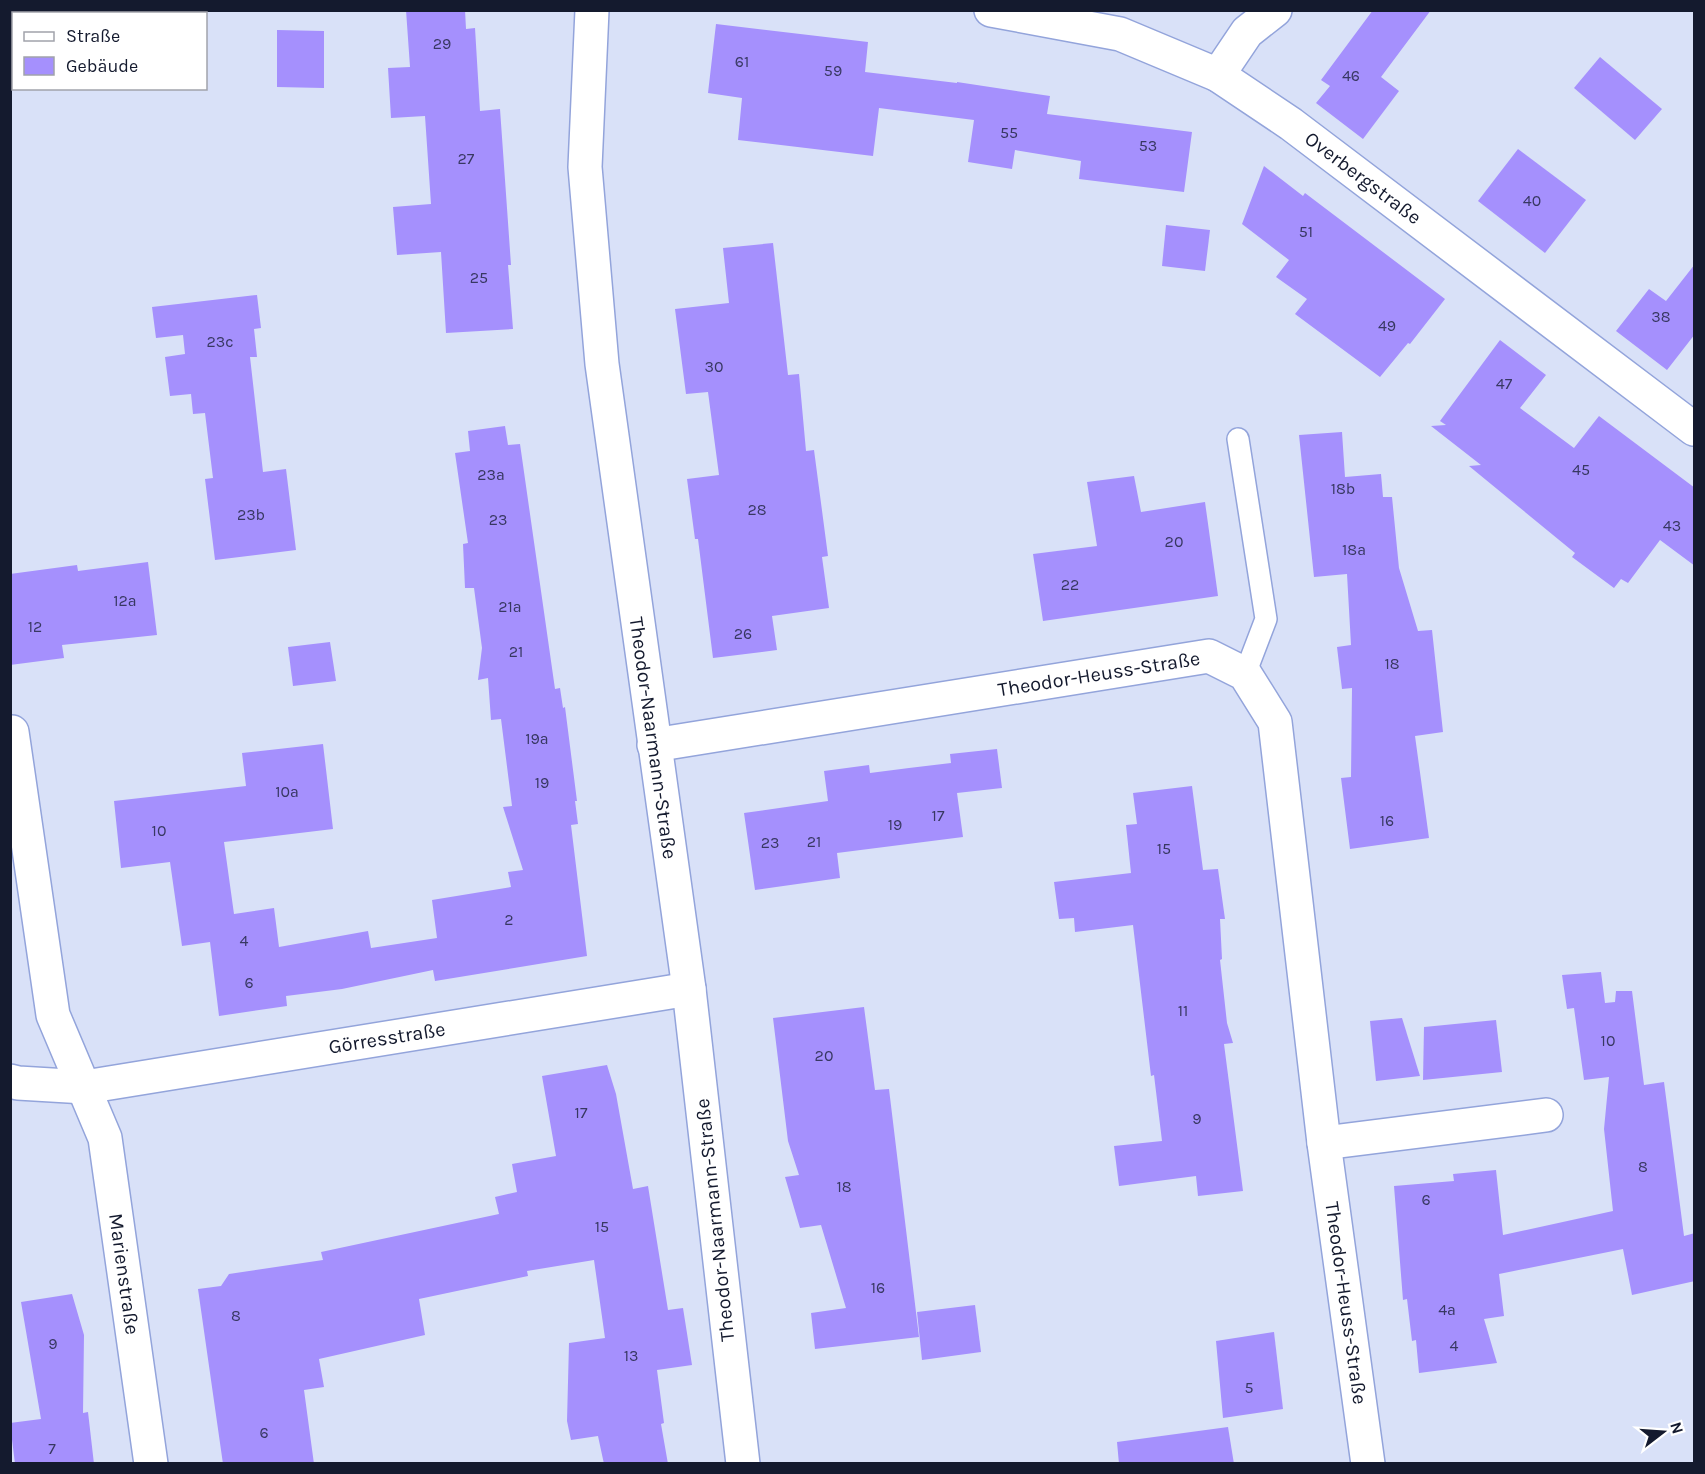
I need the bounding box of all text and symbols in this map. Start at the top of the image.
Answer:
legend [12,12,207,90]
text: Straße [66,25,120,47]
house number: 29 [433,34,451,53]
house number: 61 [735,52,749,71]
text: Gebäude [66,55,138,77]
house number: 59 [824,61,842,80]
house number: 46 [1342,66,1360,85]
house number: 55 [1000,123,1018,142]
street label: Overbergstraße [1300,127,1426,229]
house number: 53 [1139,136,1157,155]
house number: 27 [458,149,475,168]
house number: 40 [1523,191,1541,210]
house number: 51 [1299,222,1313,241]
house number: 25 [470,268,488,287]
house number: 38 [1651,307,1671,326]
house number: 49 [1378,316,1396,335]
house number: 23c [207,332,233,351]
house number: 30 [705,357,723,376]
house number: 47 [1496,374,1513,393]
house number: 45 [1572,460,1590,479]
house number: 23a [477,465,505,484]
house number: 18b [1331,479,1355,498]
house number: 28 [747,500,767,519]
house number: 23b [237,505,265,524]
house number: 23 [489,510,507,529]
house number: 43 [1663,516,1681,535]
house number: 20 [1165,532,1183,551]
house number: 18a [1342,540,1366,559]
house number: 22 [1061,575,1079,594]
house number: 12a [113,591,137,610]
house number: 21a [498,597,522,616]
street label: Theodor-Naarmann-Straße [625,615,681,861]
house number: 12 [28,617,42,636]
house number: 26 [734,624,752,643]
house number: 21 [509,642,523,661]
street label: Theodor-Heuss-Straße [996,647,1202,701]
house number: 18 [1384,654,1400,673]
house number: 19a [525,729,549,748]
house number: 19 [535,773,549,792]
house number: 10a [275,782,299,801]
house number: 17 [932,806,945,825]
house number: 16 [1380,811,1394,830]
house number: 19 [888,815,902,834]
house number: 10 [152,821,166,840]
house number: 21 [807,832,821,851]
house number: 23 [761,833,779,852]
house number: 15 [1157,839,1171,858]
house number: 2 [504,910,514,929]
house number: 4 [240,931,249,950]
house number: 6 [244,973,254,992]
house number: 11 [1178,1001,1188,1020]
street label: Görresstraße [327,1017,447,1059]
house number: 10 [1601,1031,1615,1050]
house number: 20 [815,1046,833,1065]
street label: Theodor-Naarmann-Straße [691,1097,739,1343]
house number: 17 [575,1103,588,1122]
house number: 9 [1192,1109,1202,1128]
house number: 8 [1638,1157,1648,1176]
house number: 18 [836,1177,852,1196]
house number: 6 [1421,1190,1431,1209]
street label: Theodor-Heuss-Straße [1320,1200,1372,1406]
street label: Marienstraße [104,1212,144,1336]
house number: 15 [595,1217,609,1236]
house number: 16 [871,1278,885,1297]
house number: 4a [1438,1300,1456,1319]
house number: 8 [231,1306,241,1325]
house number: 9 [48,1334,58,1353]
house number: 4 [1450,1336,1459,1355]
house number: 13 [624,1346,638,1365]
house number: 5 [1244,1378,1254,1397]
north arrow [1633,1402,1693,1462]
text: N [1666,1419,1688,1436]
house number: 6 [259,1423,269,1442]
house number: 7 [48,1439,56,1458]

